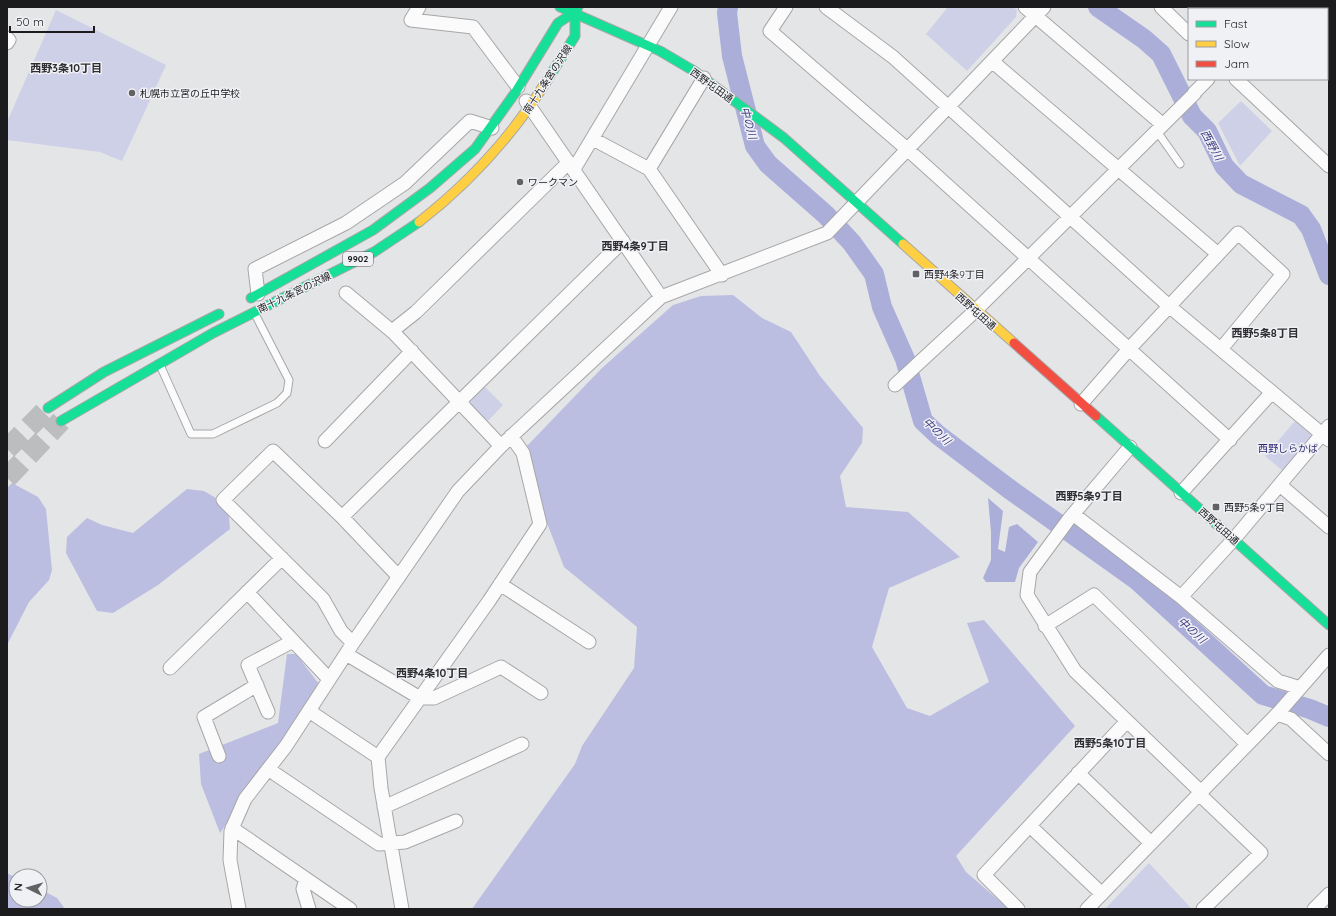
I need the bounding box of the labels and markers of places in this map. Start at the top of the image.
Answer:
place label: 札幌市立宮の丘中学校 [140,87,240,100]
marker: 札幌市立宮の丘中学校 [127,88,137,98]
place label: ワークマン [528,176,578,189]
marker: ワークマン [515,177,525,187]
place label: 西野4条9丁目 [924,268,985,281]
marker: 西野4条9丁目 [911,269,921,279]
place label: 西野5条9丁目 [1224,501,1285,514]
marker: 西野5条9丁目 [1211,502,1221,512]

